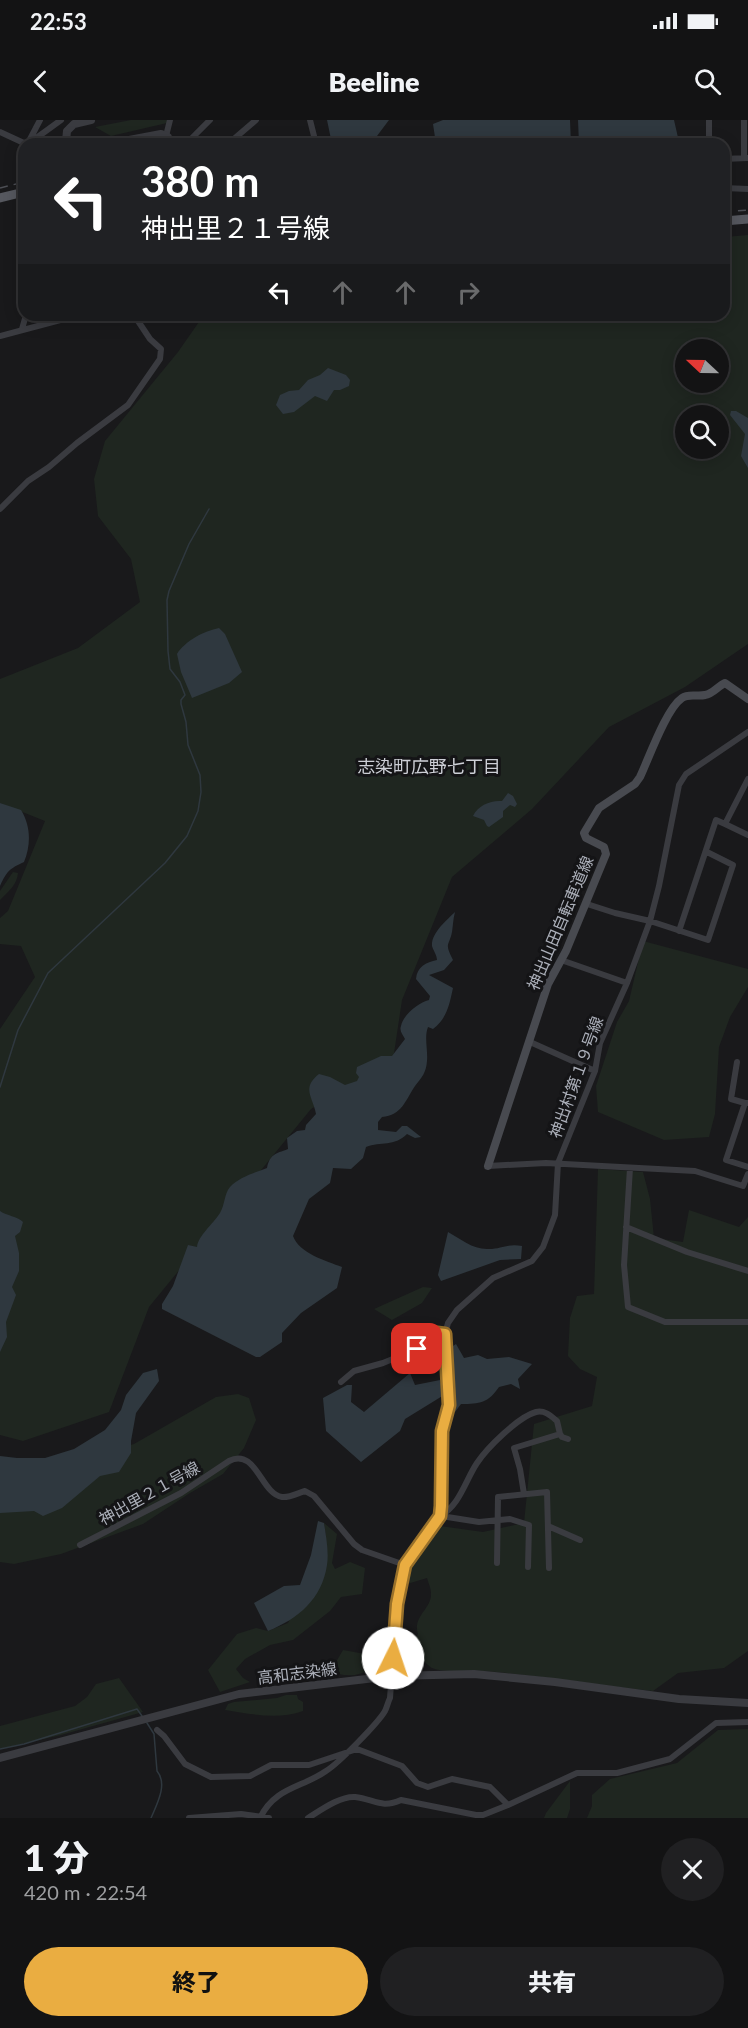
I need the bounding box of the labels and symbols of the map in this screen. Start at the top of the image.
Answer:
north arrow [675,339,729,393]
district label: 志染町広野七丁目 [357,755,501,777]
street label: 神出山田自転車道線 [523,853,596,993]
street label: 神出村第１９号線 [545,1013,606,1140]
pin [391,1323,442,1374]
street label: 神出里２１号線 [95,1457,202,1528]
position arrow [361,1626,425,1690]
street label: 高和志染線 [256,1658,338,1687]

